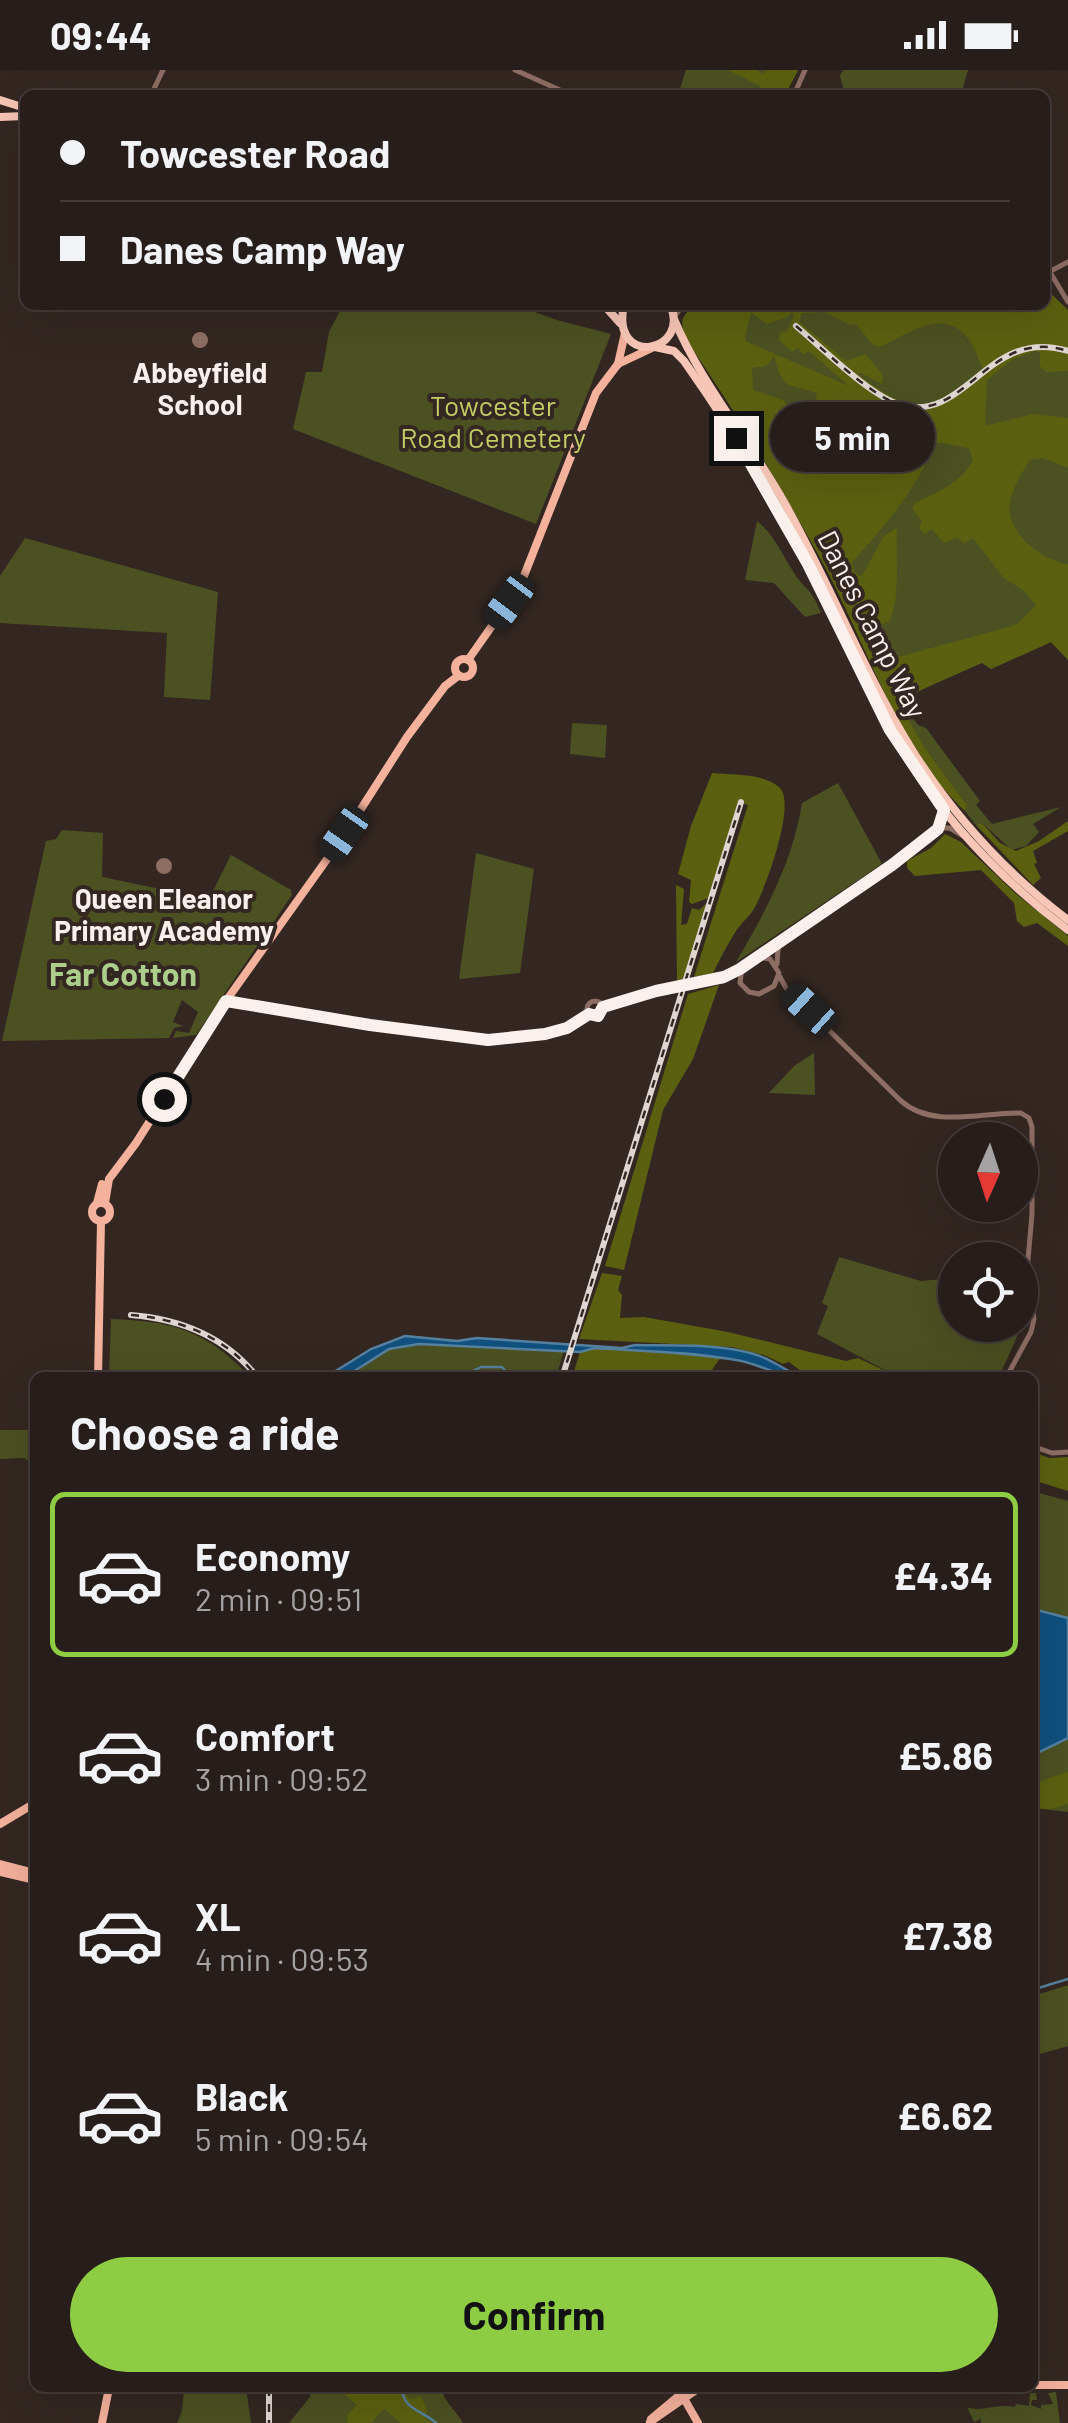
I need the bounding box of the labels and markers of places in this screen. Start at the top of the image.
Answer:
marker: Abbeyfield School [189,329,211,351]
place label: Abbeyfield School [133,355,267,421]
marker: Queen Eleanor Primary Academy [153,855,175,877]
place label: Queen Eleanor Primary Academy [54,881,274,947]

